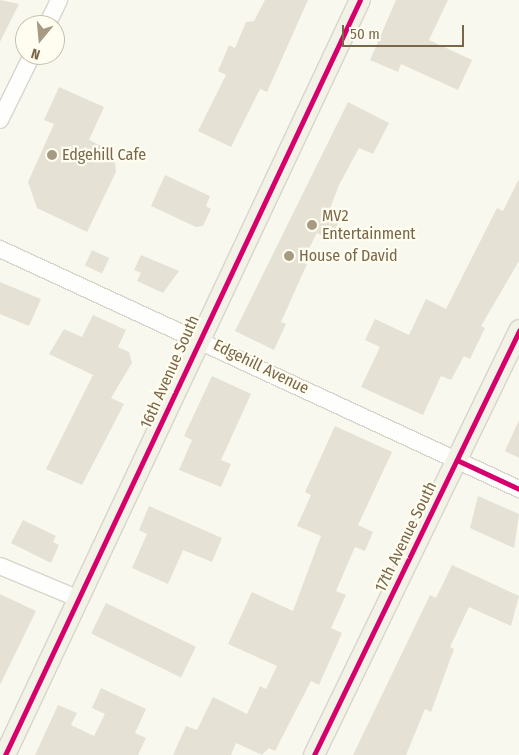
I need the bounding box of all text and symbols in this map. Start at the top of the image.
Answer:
north arrow [15,15,65,65]
scale bar [344,15,466,47]
text: 50 m [350,25,380,43]
text: N [29,45,42,63]
place label: Edgehill Cafe [62,145,146,165]
marker: Edgehill Cafe [46,149,58,161]
place label: MV2 Entertainment [322,206,416,244]
marker: MV2 Entertainment [306,219,318,231]
place label: House of David [299,246,398,266]
marker: House of David [283,250,295,262]
street label: 16th Avenue South [136,312,204,432]
street label: Edgehill Avenue [210,336,312,398]
street label: 17th Avenue South [371,479,441,595]

